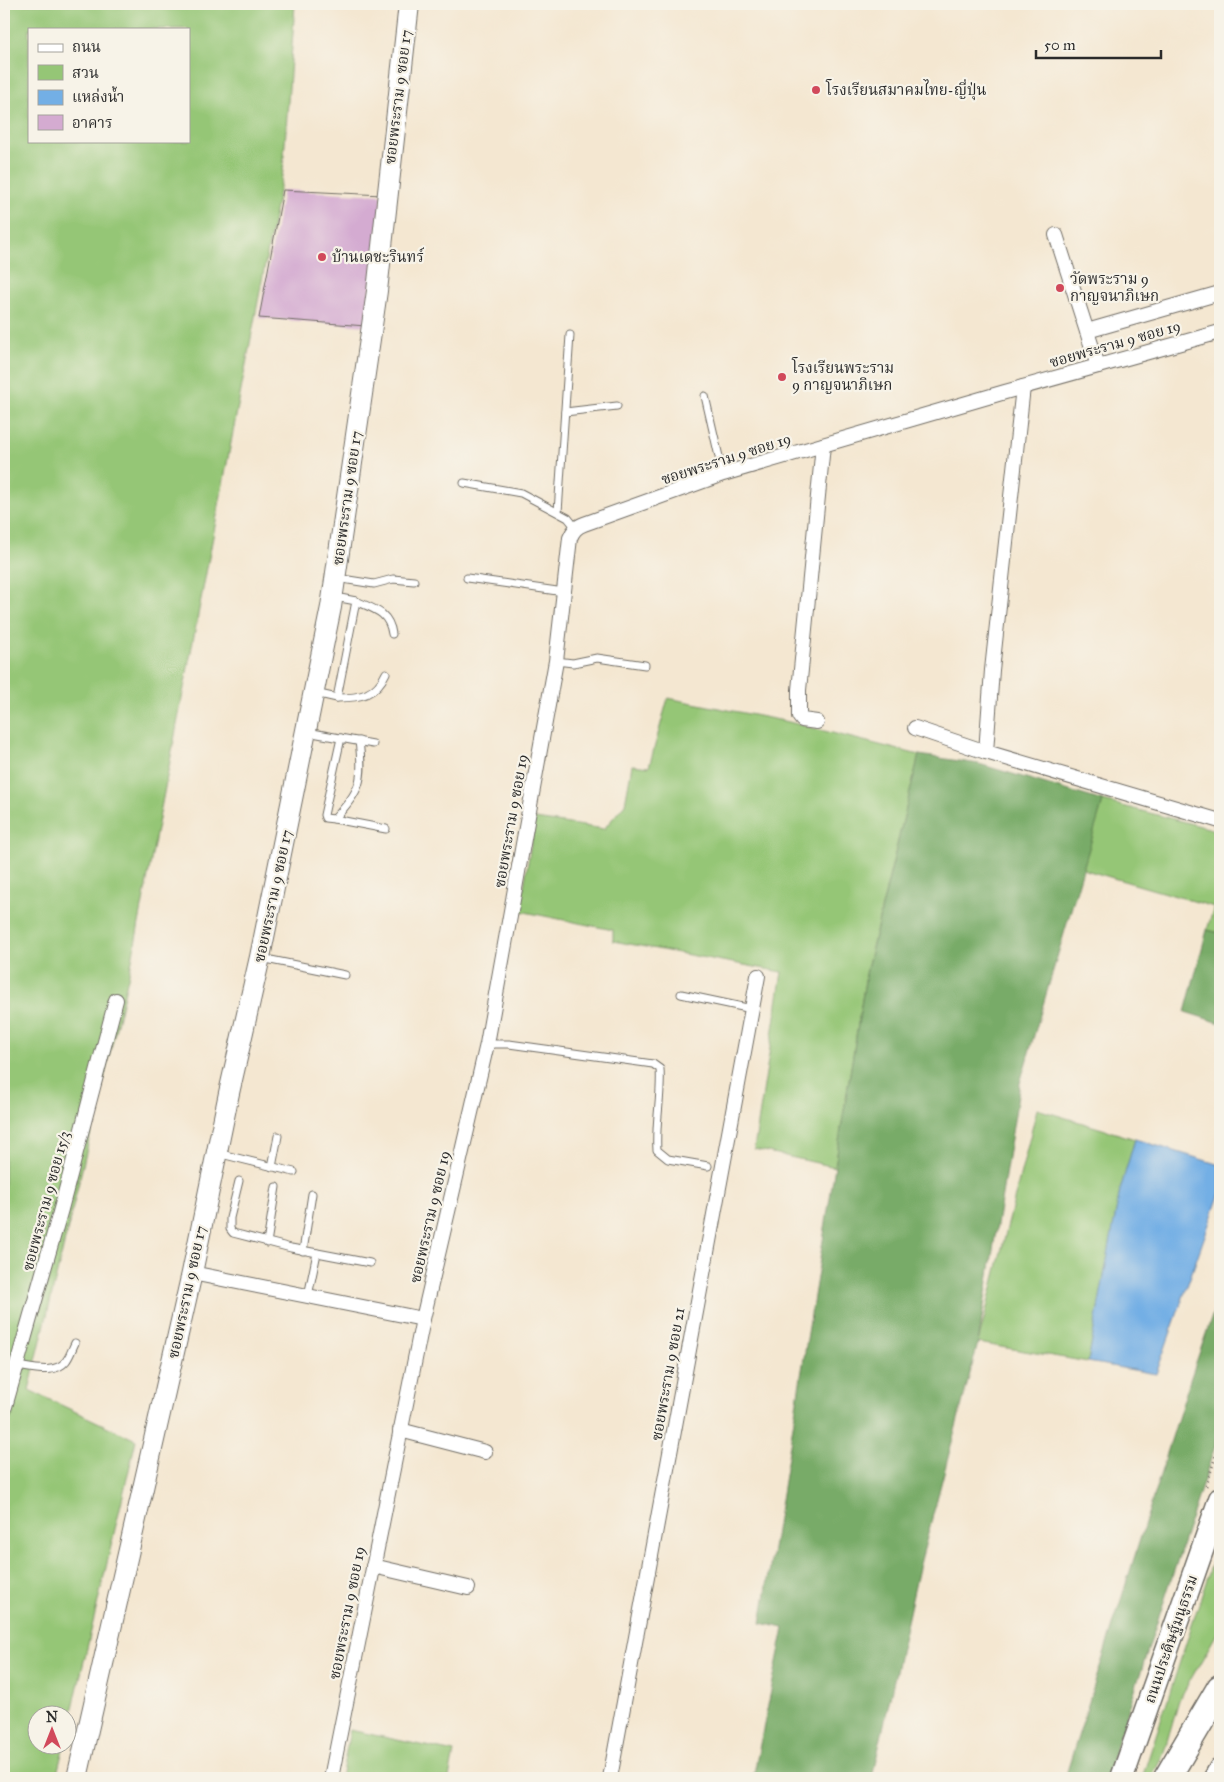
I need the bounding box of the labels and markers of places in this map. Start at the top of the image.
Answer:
place label: โรงเรียนสมาคมไทย-ญี่ปุ่น [825,79,986,101]
marker: โรงเรียนสมาคมไทย-ญี่ปุ่น [810,84,822,96]
place label: บ้านเดชะรินทร์ [332,247,425,266]
marker: บ้านเดชะรินทร์ [316,251,328,263]
place label: วัดพระราม 9 กาญจนาภิเษก [1070,270,1159,305]
marker: วัดพระราม 9 กาญจนาภิเษก [1054,282,1066,294]
place label: โรงเรียนพระราม 9 กาญจนาภิเษก [791,357,894,394]
marker: โรงเรียนพระราม 9 กาญจนาภิเษก [776,371,788,383]

